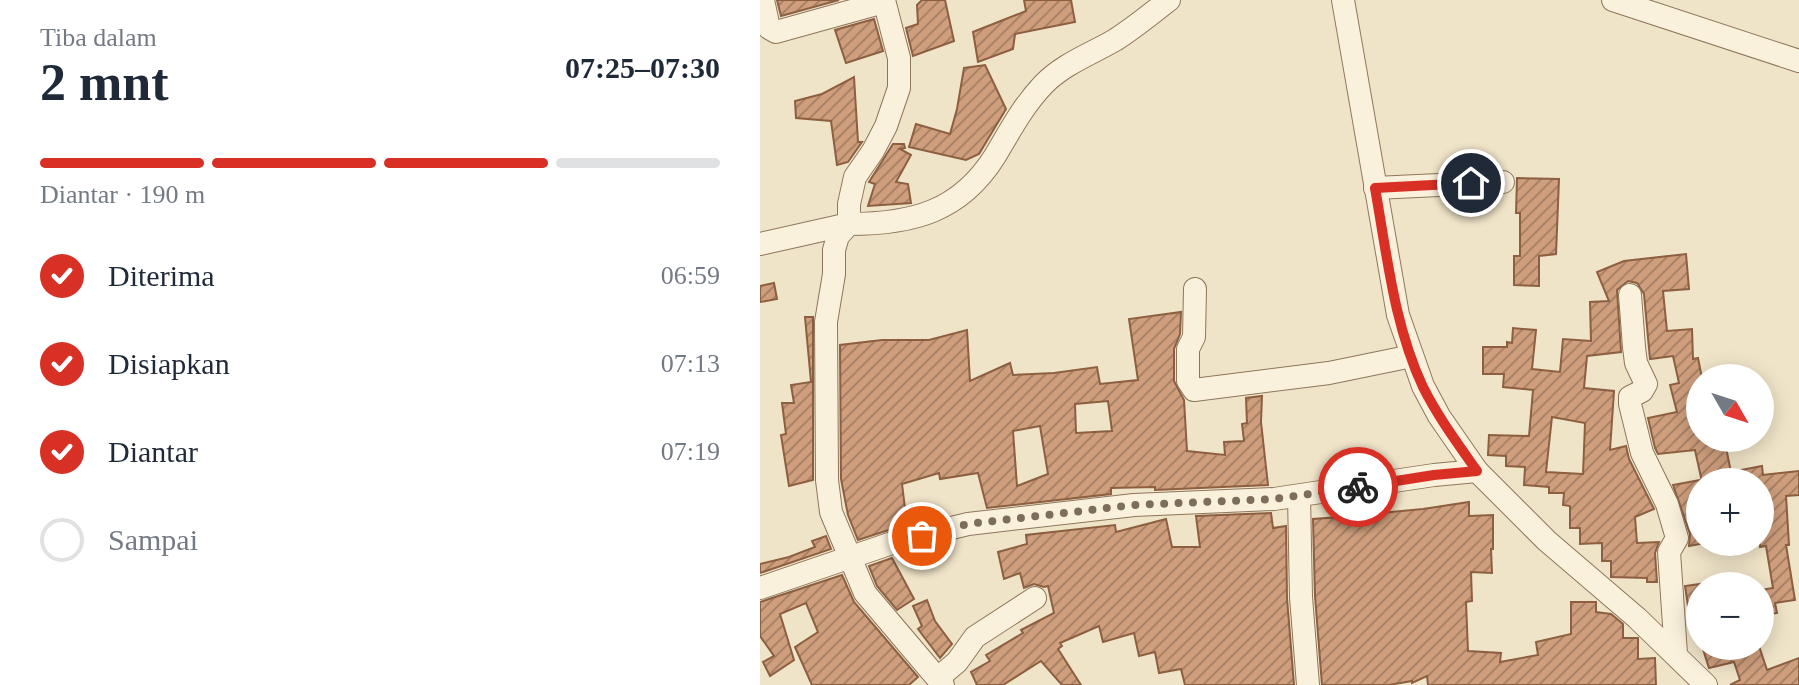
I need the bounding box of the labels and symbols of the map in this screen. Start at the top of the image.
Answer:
pin [1437,149,1505,217]
north arrow [1686,364,1774,452]
courier [1318,447,1398,527]
pin [888,502,956,570]

